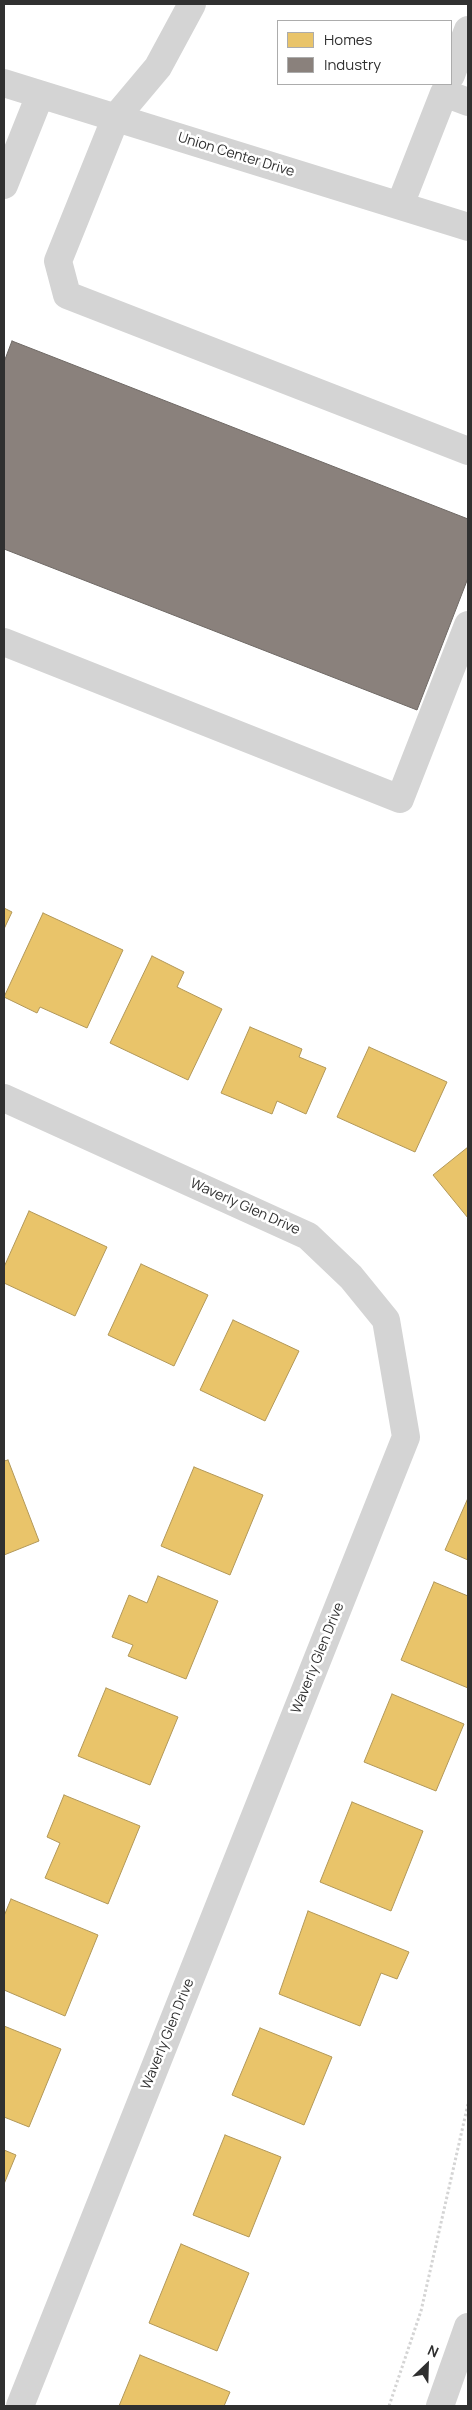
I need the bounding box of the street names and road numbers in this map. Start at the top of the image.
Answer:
street label: Union Center Drive [176,129,296,181]
street label: Waverly Glen Drive [187,1175,303,1239]
street label: Waverly Glen Drive [288,1600,348,1716]
street label: Waverly Glen Drive [138,1976,198,2092]

